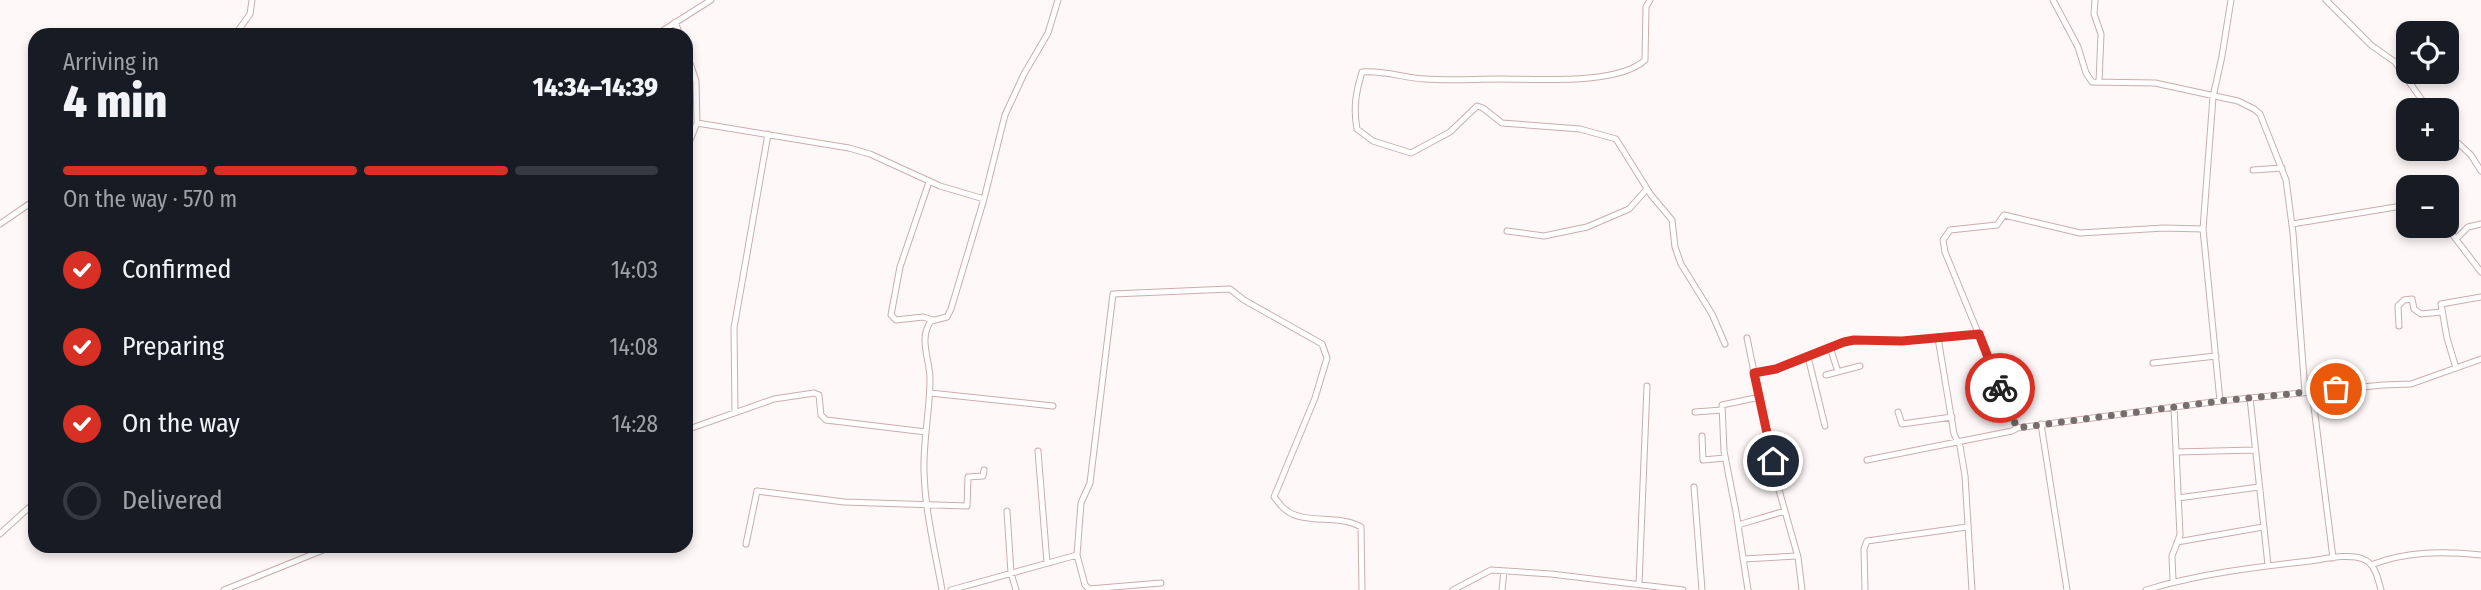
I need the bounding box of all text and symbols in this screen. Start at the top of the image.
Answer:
map controls [2396,21,2459,238]
button: locate [2396,21,2459,84]
text: Arriving in [63,48,159,76]
text: 14:34–14:39 [533,72,658,103]
text: 4 min [63,74,167,129]
button: + [2396,98,2459,161]
button: − [2396,175,2459,238]
text: On the way · 570 m [63,185,237,213]
icon: check [63,251,101,289]
text: Confirmed [122,254,232,285]
text: 14:03 [611,256,658,284]
icon: check [63,328,101,366]
text: Preparing [122,331,224,362]
text: 14:08 [610,333,658,361]
courier [1965,353,2035,423]
pin [2306,359,2366,419]
icon: bike [1981,369,2019,407]
icon: bag [2317,370,2355,408]
icon: check [63,405,101,443]
text: On the way [122,408,240,439]
text: 14:28 [611,410,658,438]
pin [1743,431,1803,491]
icon: home [1754,442,1792,480]
text: Delivered [122,485,223,516]

